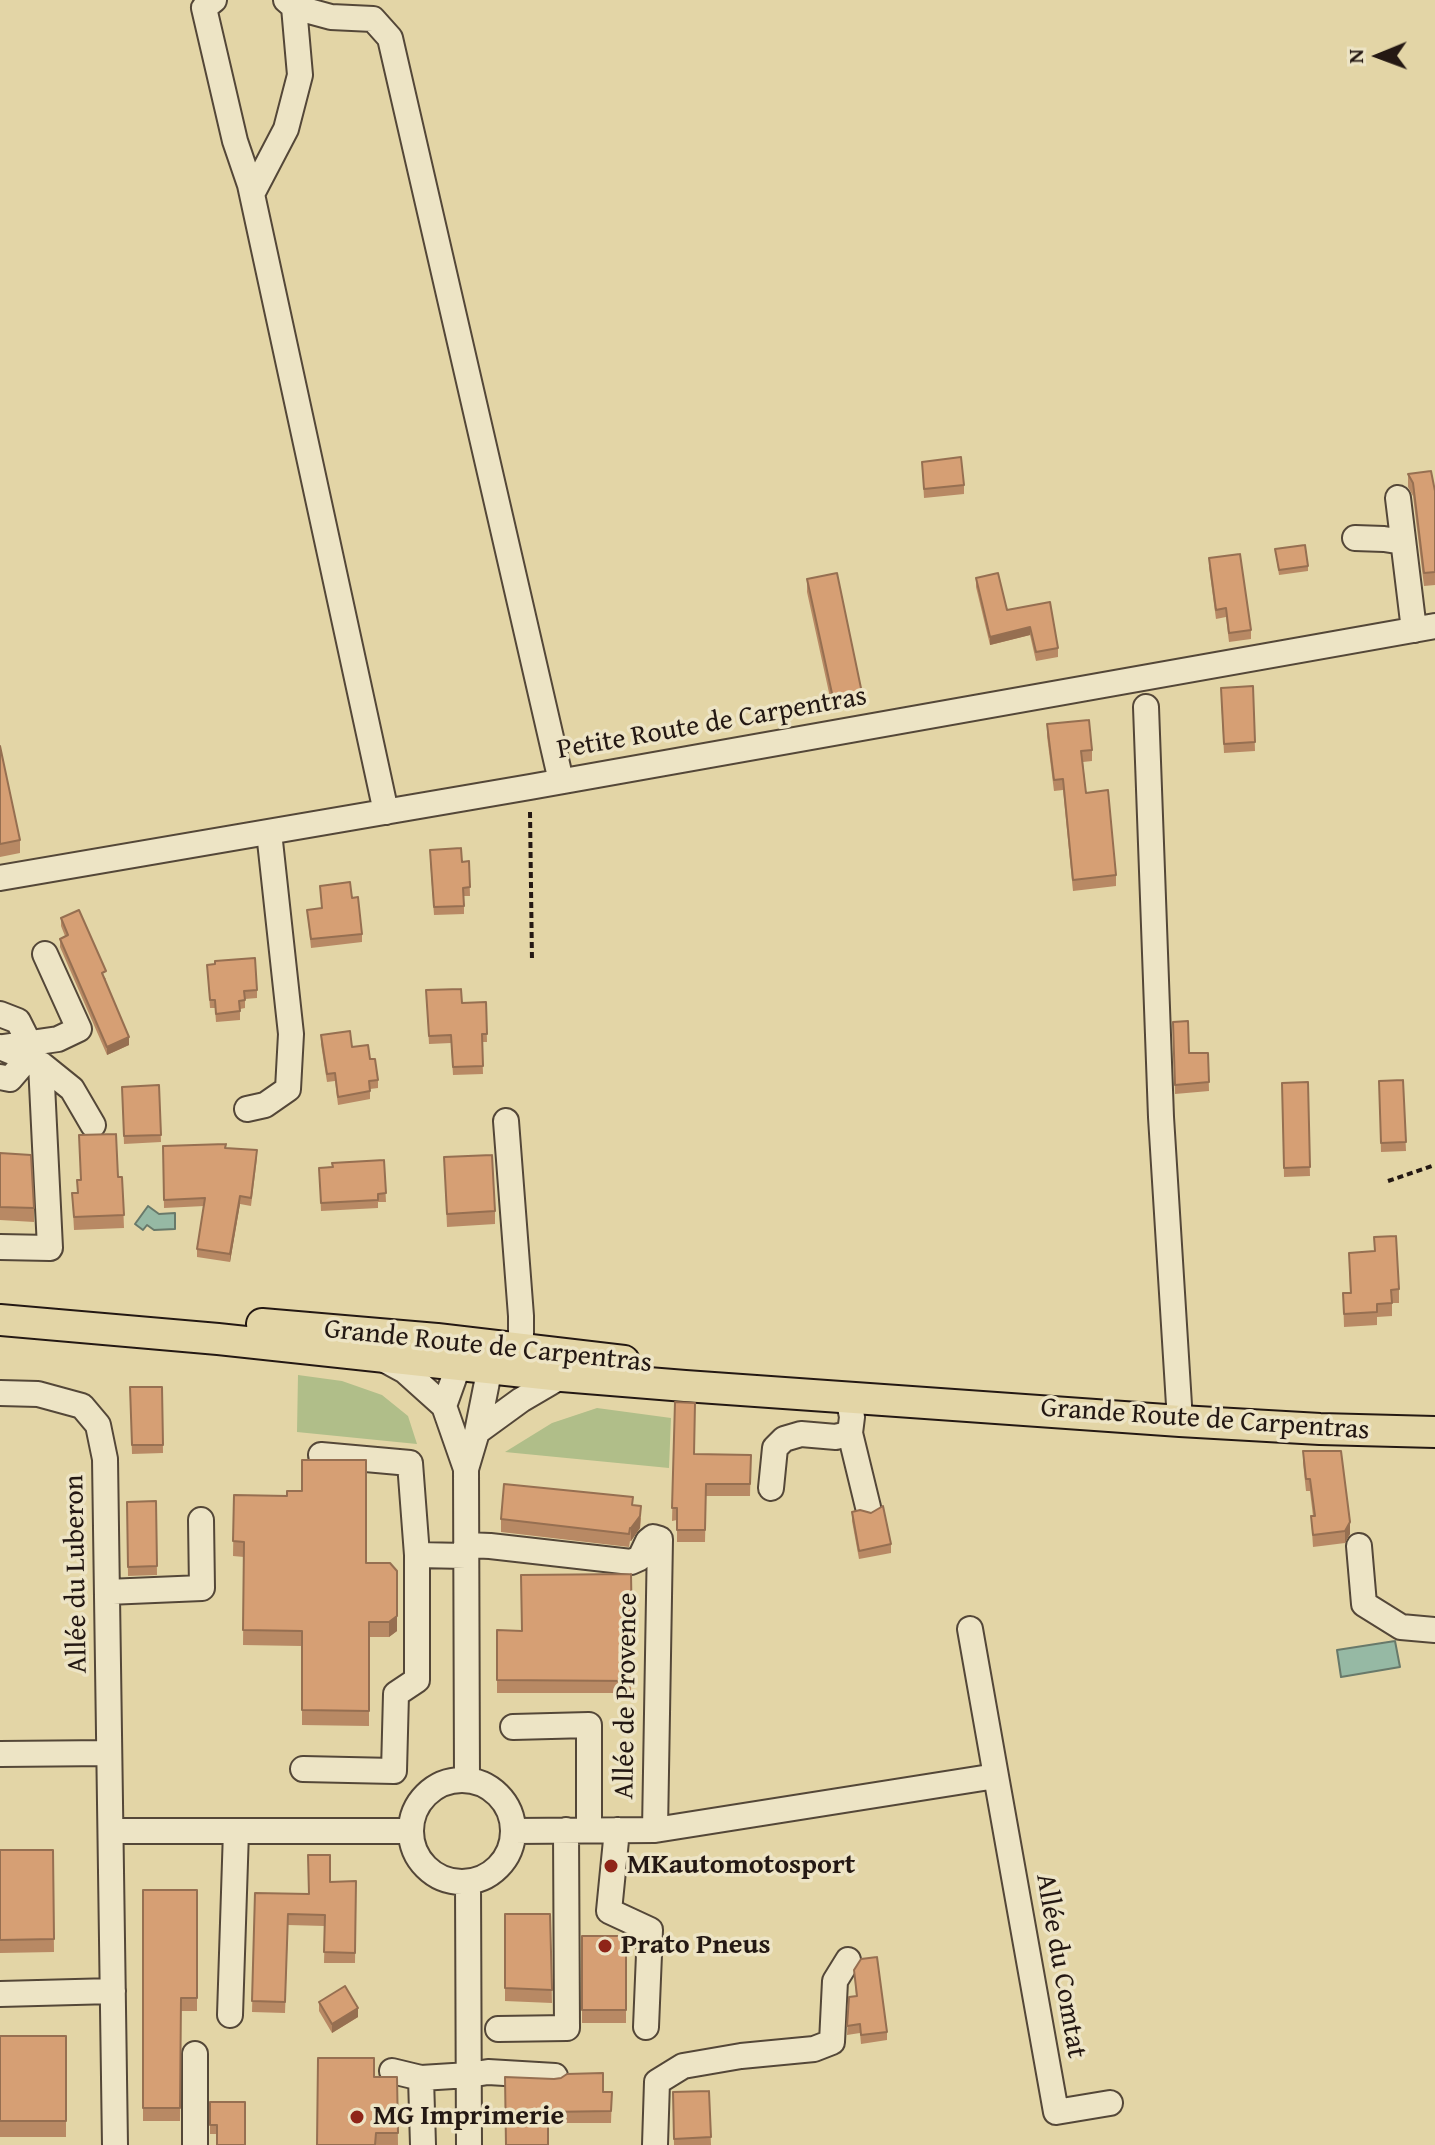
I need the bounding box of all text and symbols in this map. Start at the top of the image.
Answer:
north arrow [1339,16,1419,96]
text: N [1339,49,1371,64]
street label: Petite Route de Carpentras [555,680,869,768]
street label: Grande Route de Carpentras [322,1313,654,1381]
street label: Grande Route de Carpentras [1040,1392,1370,1448]
street label: Allée du Luberon [58,1474,96,1674]
street label: Allée de Provence [608,1592,646,1800]
place label: MKautomotosport [627,1849,855,1883]
marker: MKautomotosport [602,1857,620,1875]
street label: Allée du Comtat [1027,1871,1093,2061]
place label: Prato Pneus [621,1929,771,1963]
marker: Prato Pneus [596,1937,614,1955]
place label: MG Imprimerie [373,2100,564,2134]
marker: MG Imprimerie [348,2108,366,2126]

